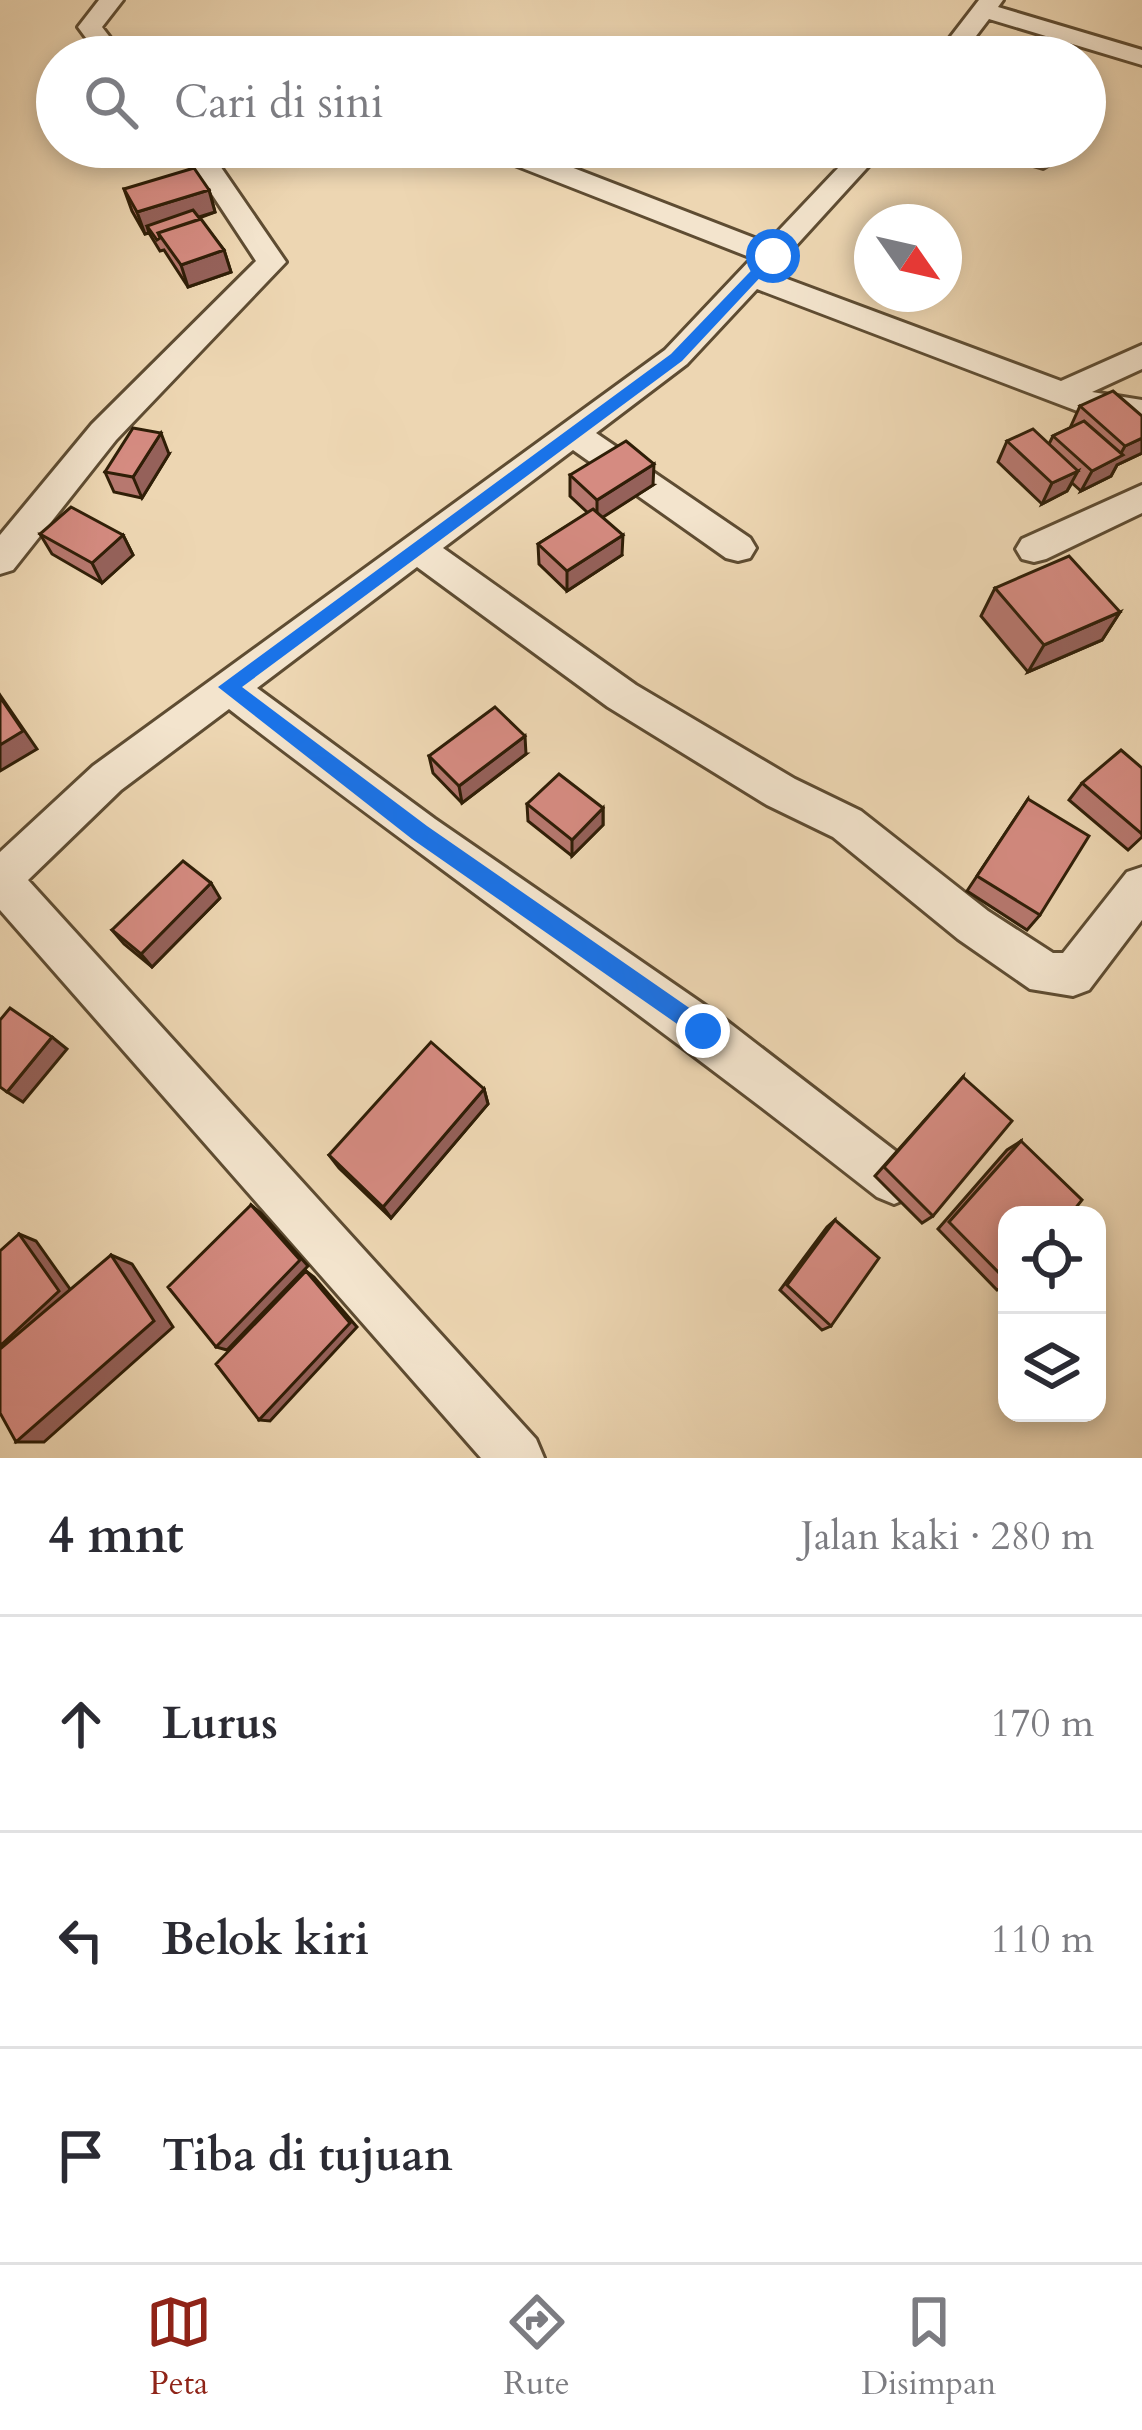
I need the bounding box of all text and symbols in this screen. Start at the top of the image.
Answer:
search box [36,36,1106,168]
icon: search [78,69,144,135]
text: Cari di sini [174,72,384,133]
north arrow [854,204,962,312]
route start [746,229,800,283]
route end [676,1004,730,1058]
map controls [998,1206,1106,1422]
button: locate [998,1206,1106,1314]
button: layers [998,1314,1106,1422]
text: 4 mnt [48,1501,184,1571]
text: Jalan kaki · 280 m [801,1510,1094,1563]
icon: ahead [48,1691,114,1757]
text: Lurus [162,1693,278,1754]
text: 170 m [991,1697,1094,1750]
icon: left [48,1907,114,1973]
text: Belok kiri [162,1909,369,1970]
text: 110 m [991,1913,1094,1966]
icon: arrive [48,2123,114,2189]
text: Tiba di tujuan [162,2125,453,2186]
tab: Peta [146,2289,212,2406]
tab: Rute [503,2289,570,2406]
tab: Disimpan [861,2289,996,2406]

